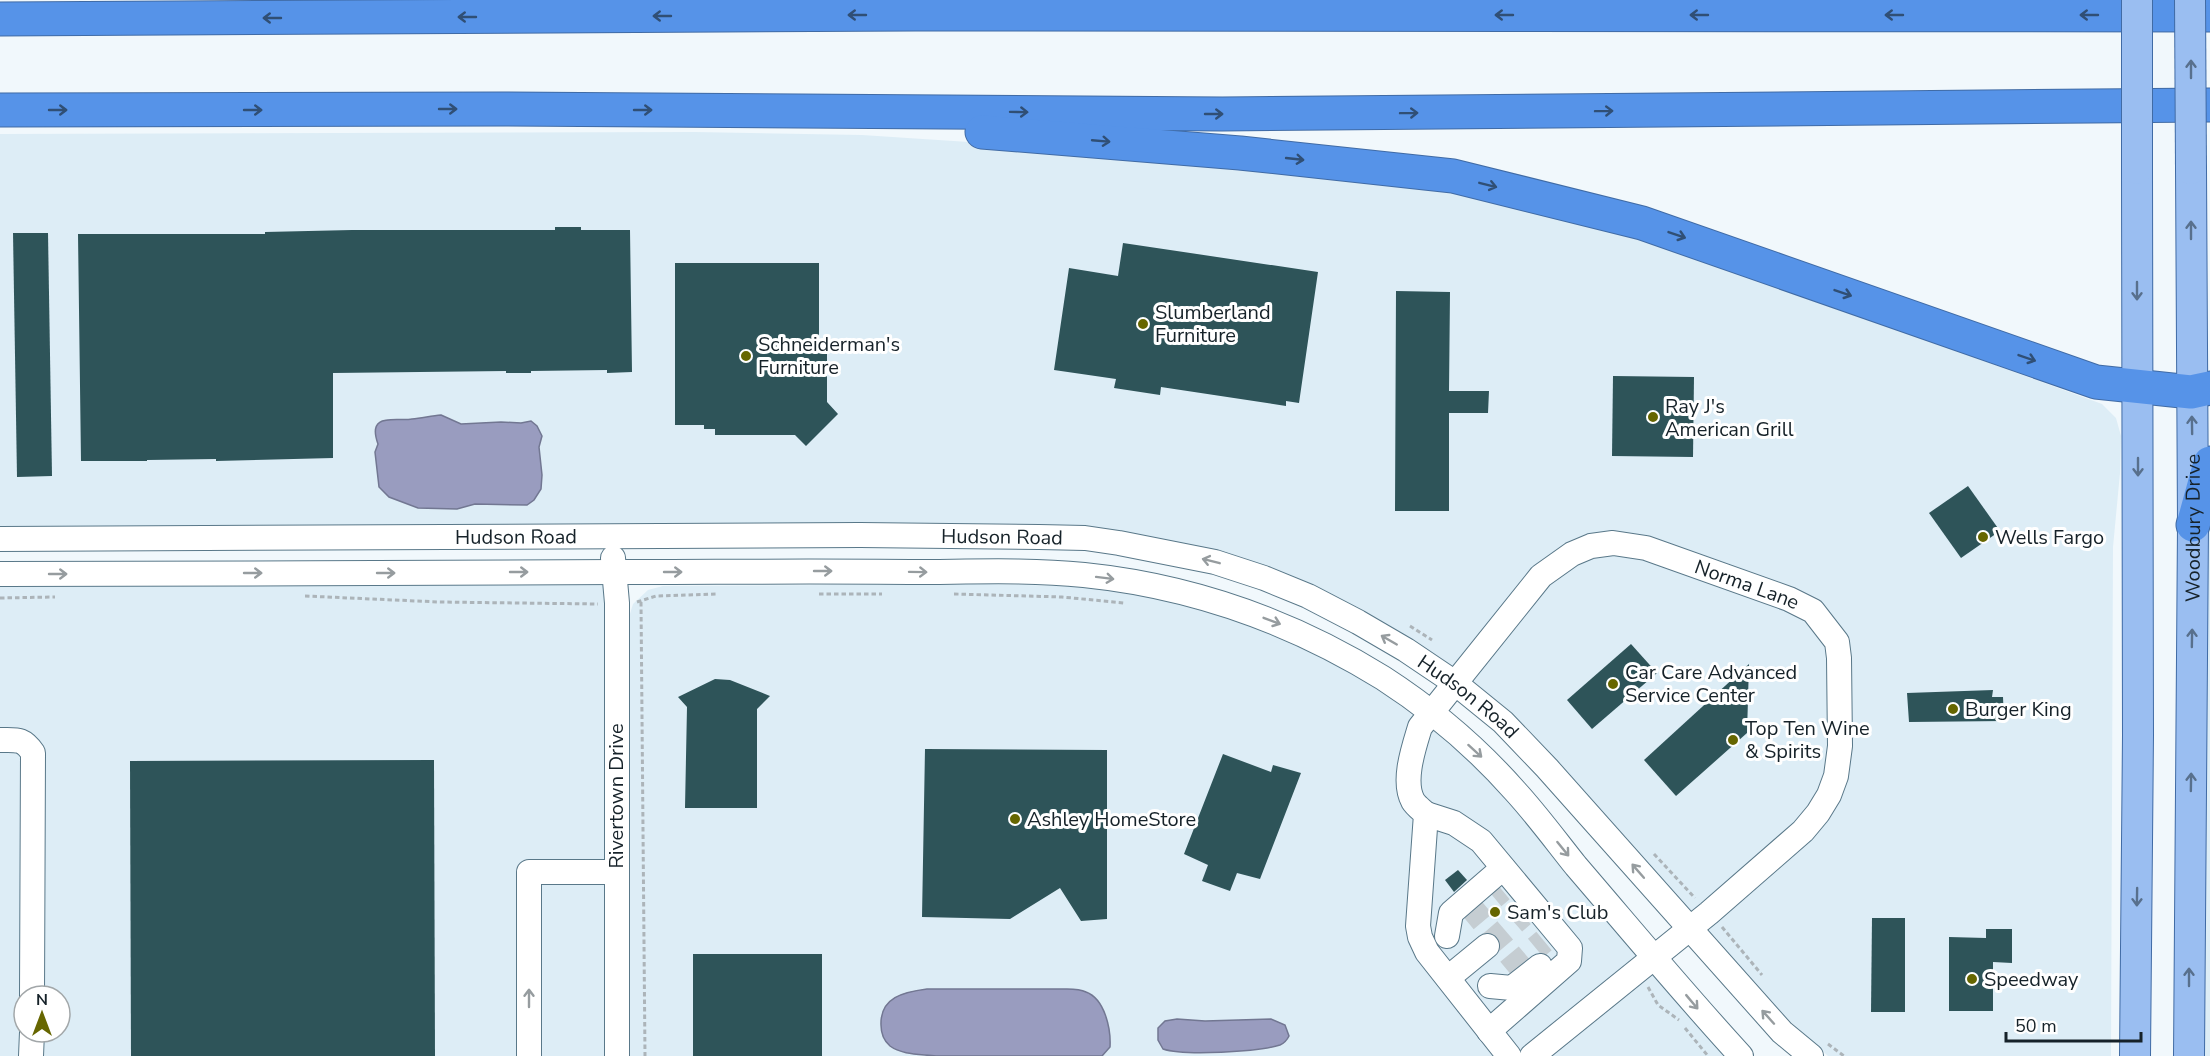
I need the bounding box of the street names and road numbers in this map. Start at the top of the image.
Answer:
street label: Woodbury Drive [2179,454,2207,602]
street label: Hudson Road [455,523,577,551]
street label: Hudson Road [941,523,1063,552]
street label: Norma Lane [1691,553,1804,616]
street label: Hudson Road [1412,649,1525,745]
street label: Rivertown Drive [603,723,630,869]

